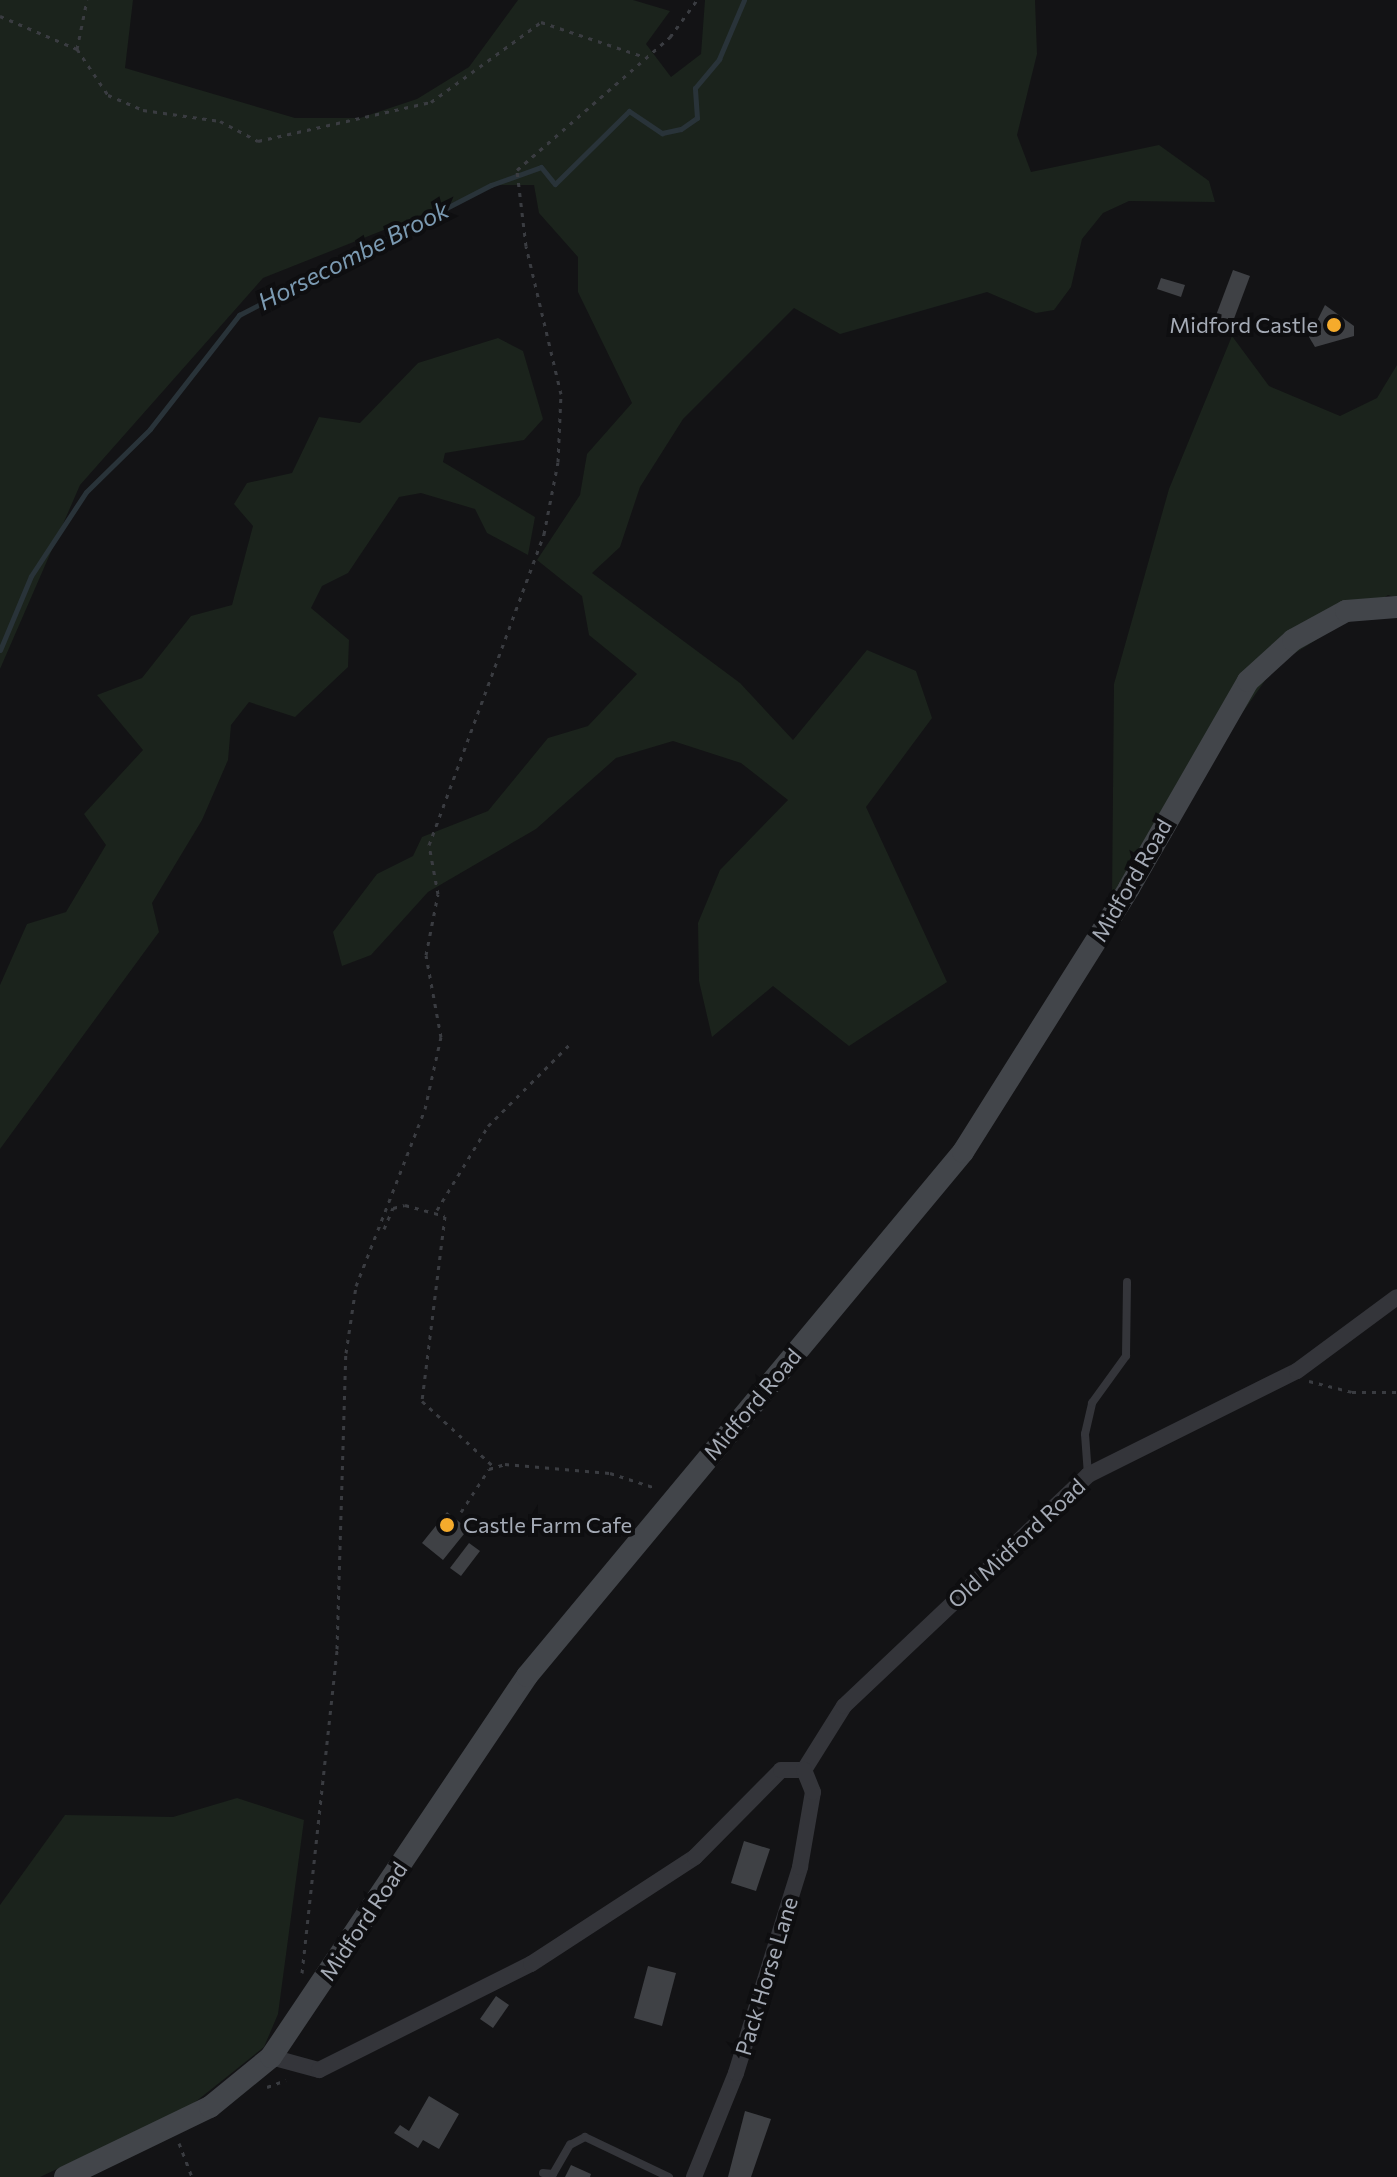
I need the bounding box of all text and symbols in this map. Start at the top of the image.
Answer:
water label: Horsecombe Brook [253,194,453,316]
place label: Midford Castle [1169,312,1318,338]
marker: Midford Castle [1325,316,1343,334]
street label: Midford Road [1085,814,1177,946]
street label: Midford Road [698,1343,806,1465]
street label: Old Midford Road [942,1473,1090,1613]
place label: Castle Farm Cafe [463,1512,632,1538]
marker: Castle Farm Cafe [438,1516,456,1534]
street label: Midford Road [314,1857,412,1985]
street label: Pack Horse Lane [729,1893,803,2059]

